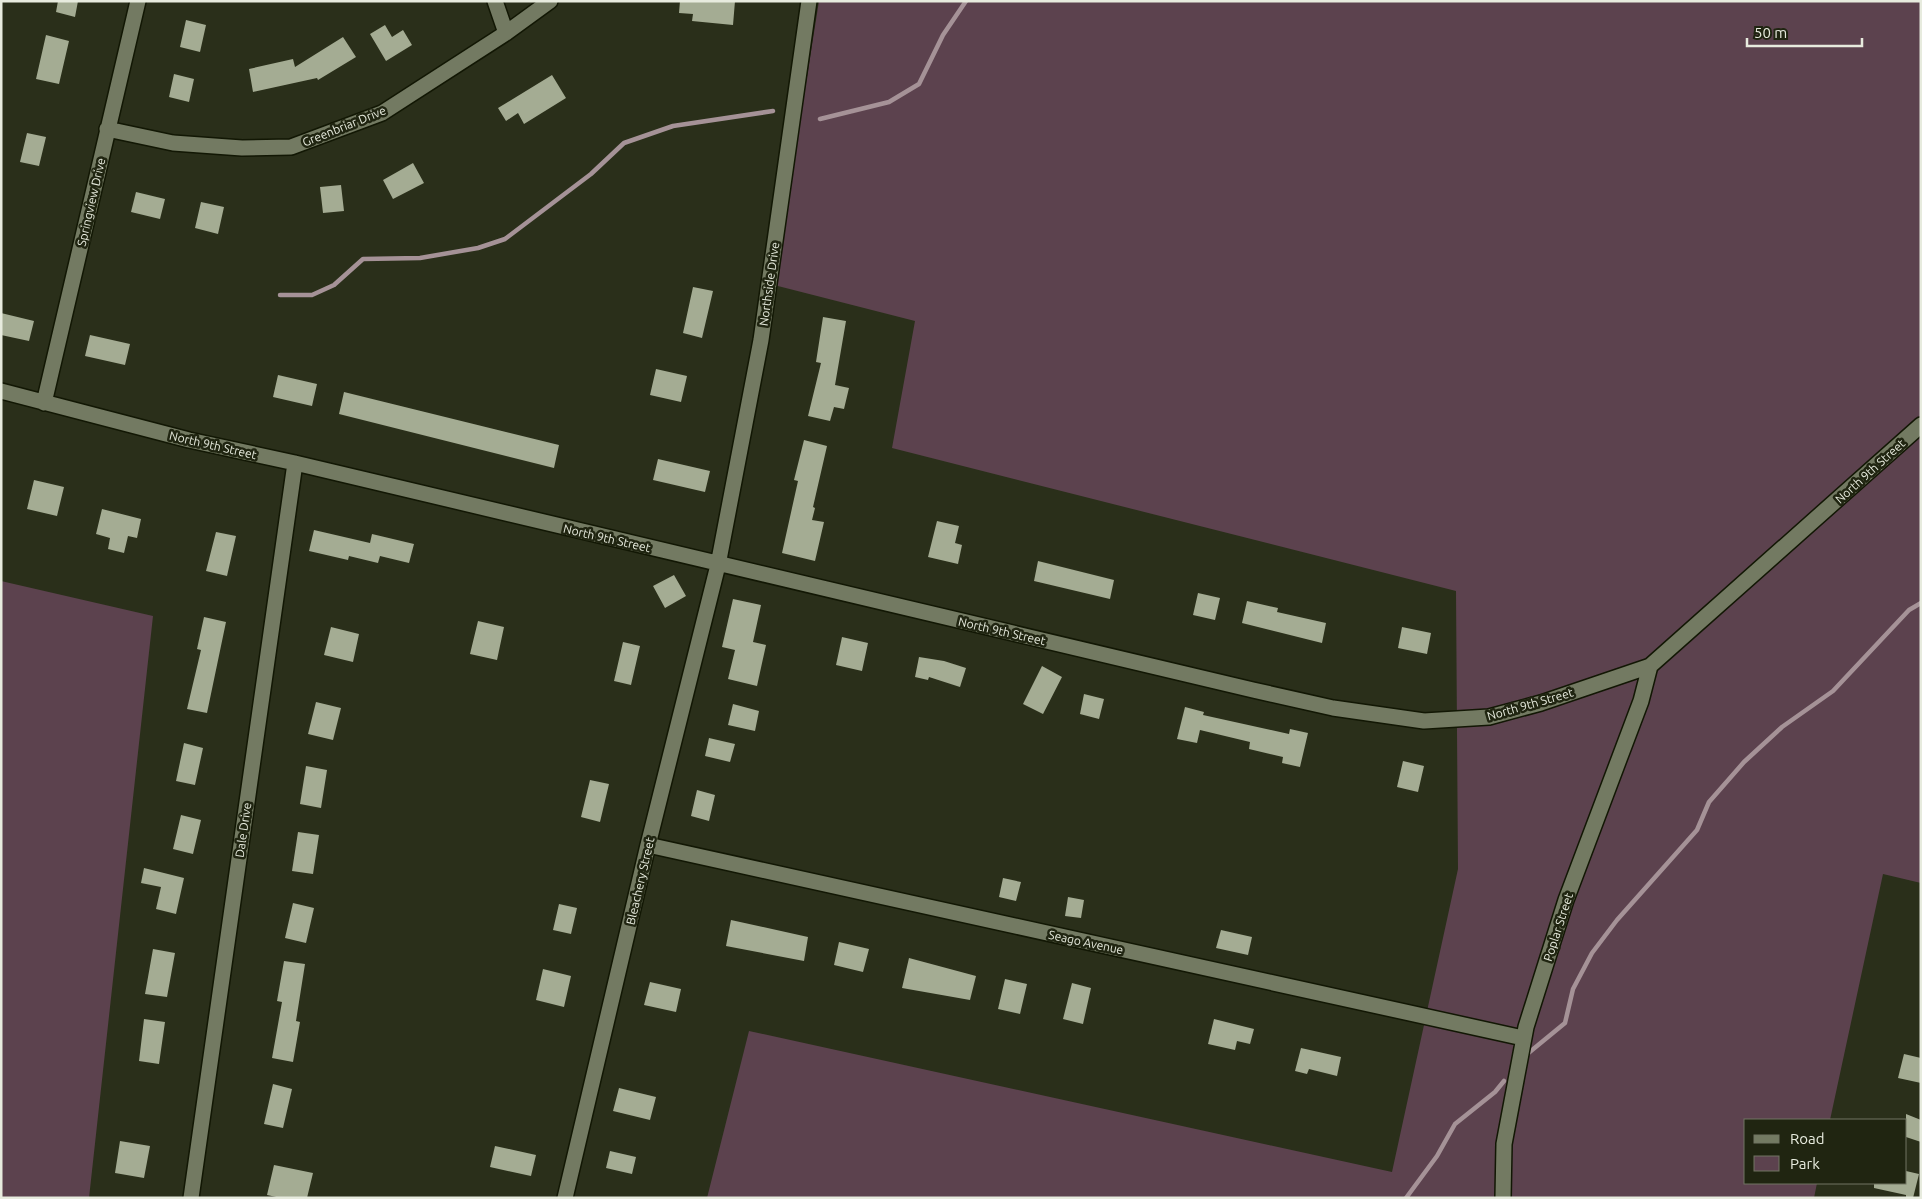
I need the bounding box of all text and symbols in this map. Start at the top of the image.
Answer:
scale bar [1747,15,1862,47]
text: 50 m [1754,24,1787,41]
street label: Greenbriar Drive [300,103,388,149]
street label: Springview Drive [75,157,107,247]
street label: Northside Drive [757,241,781,327]
street label: North 9th Street [168,429,258,461]
street label: North 9th Street [1833,436,1908,506]
street label: North 9th Street [562,522,652,554]
street label: North 9th Street [957,615,1047,647]
street label: North 9th Street [1485,685,1575,723]
street label: Dale Drive [233,802,253,858]
street label: Bleachery Street [624,836,656,926]
street label: Poplar Street [1541,891,1575,963]
street label: Seago Avenue [1047,928,1125,956]
legend [1744,1119,1907,1184]
text: Road [1790,1130,1825,1147]
text: Park [1790,1155,1820,1172]

